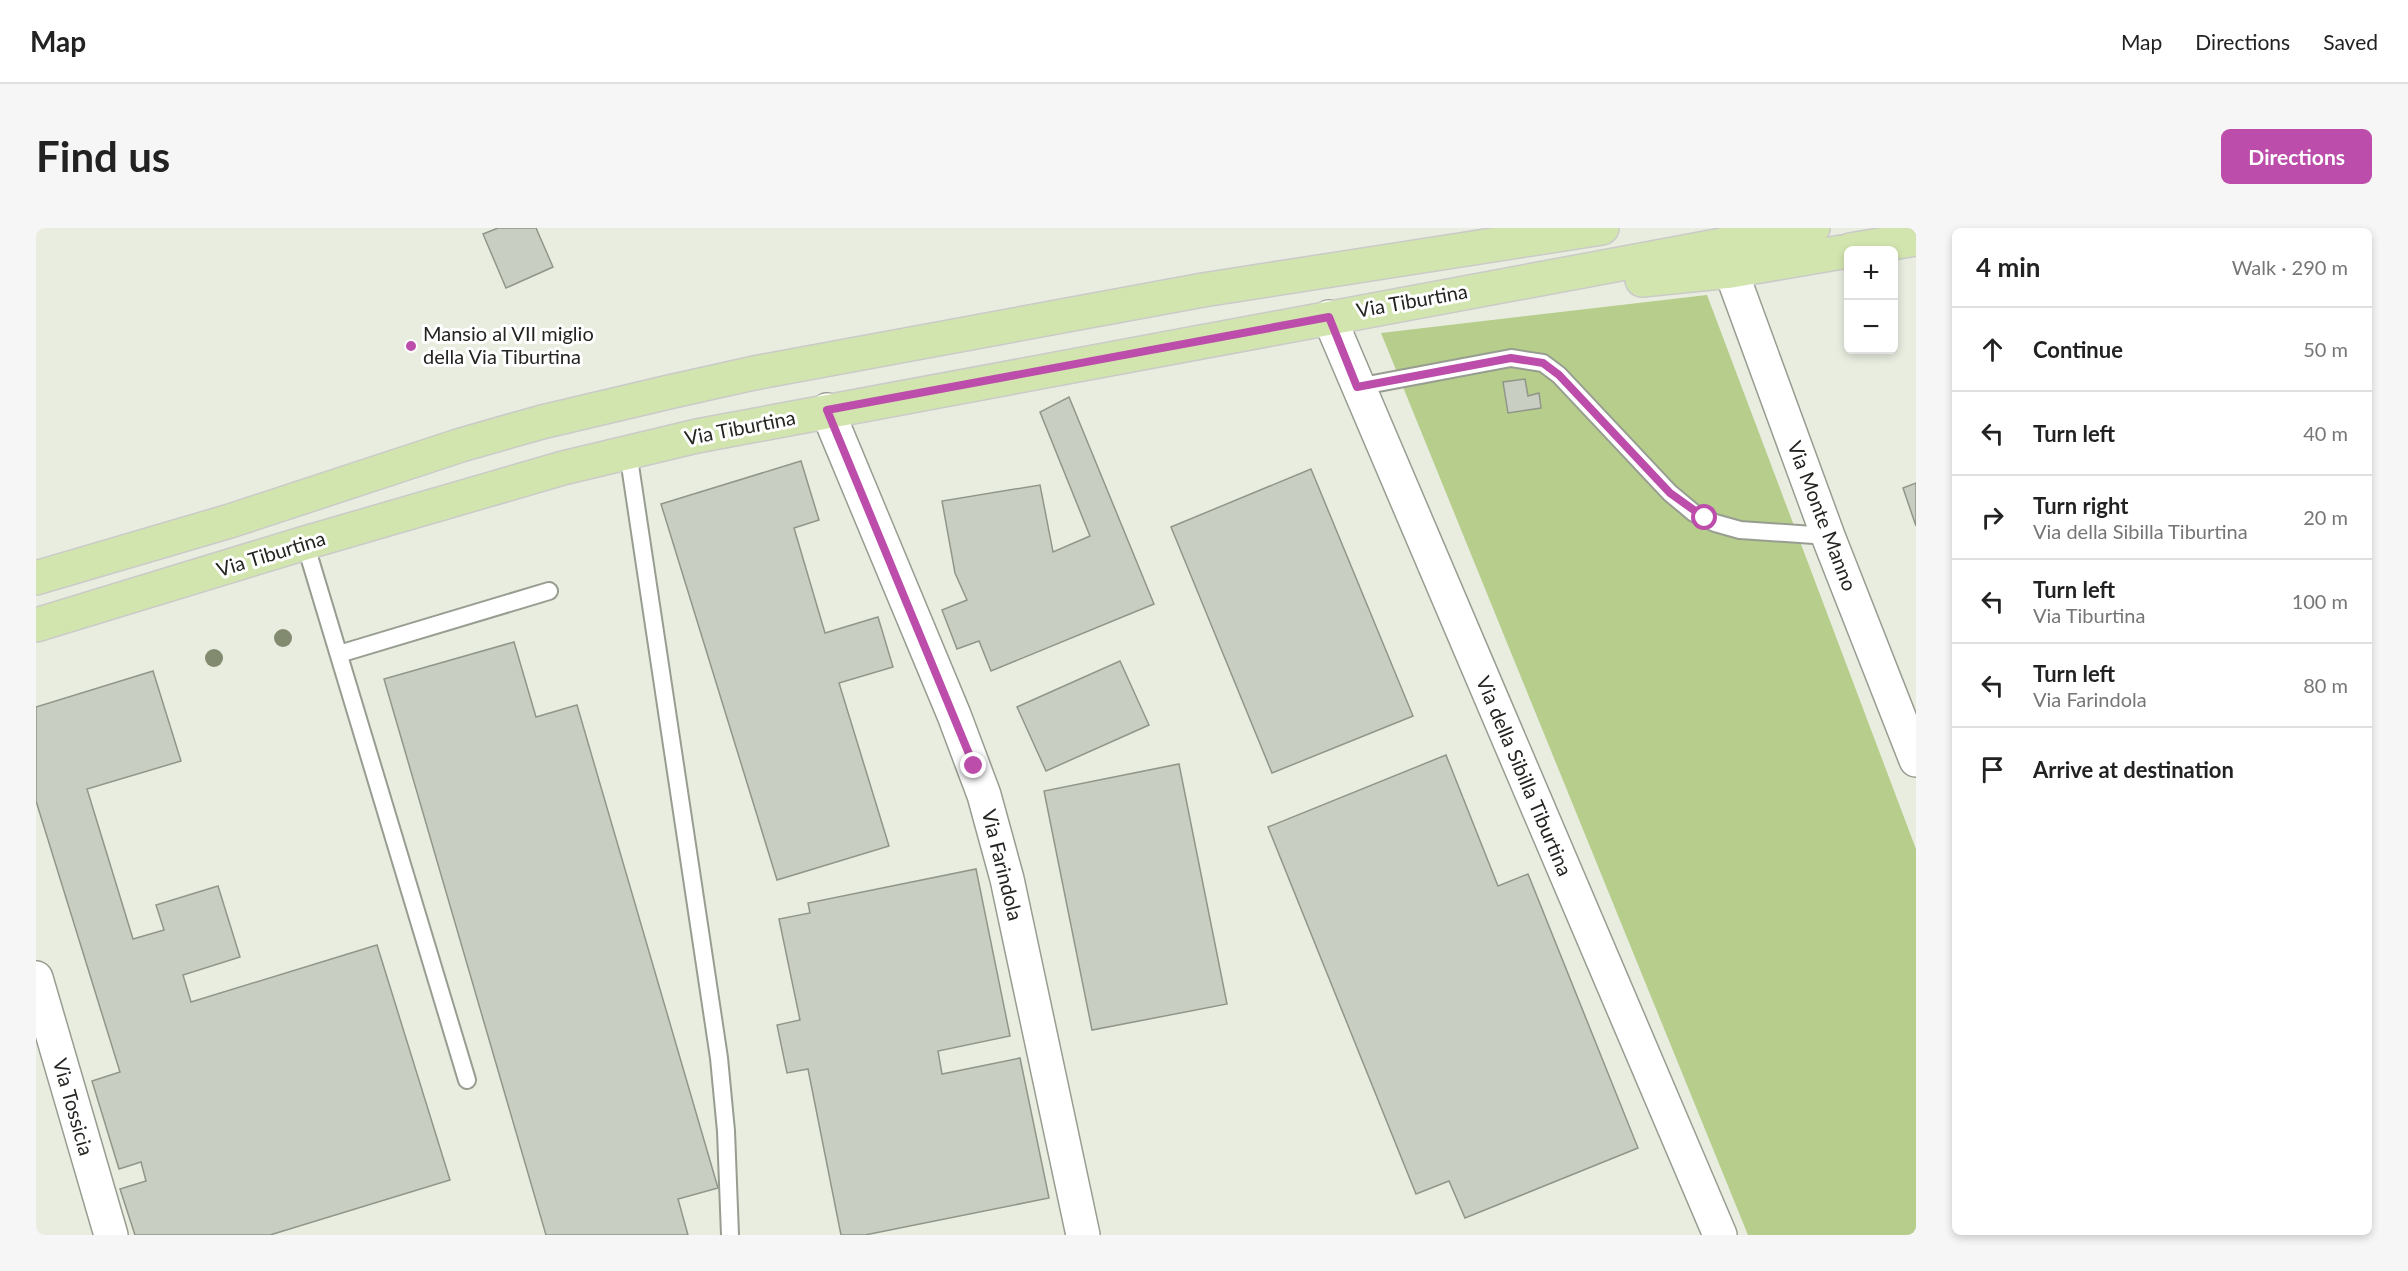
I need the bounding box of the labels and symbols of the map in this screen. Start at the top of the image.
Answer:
street label: Via Tiburtina [1354,278,1469,322]
place label: Mansio al VII miglio della Via Tiburtina [423,321,594,368]
marker: Mansio al VII miglio della Via Tiburtina [404,339,418,353]
street label: Via Tiburtina [682,405,797,450]
street label: Via Monte Manno [1783,437,1863,594]
route start [1691,504,1717,530]
street label: Via Tiburtina [213,525,328,581]
street label: Via della Sibilla Tiburtina [1472,672,1578,879]
route end [960,752,986,778]
street label: Via Farindola [978,807,1028,923]
street label: Via Tossicia [49,1055,99,1158]

